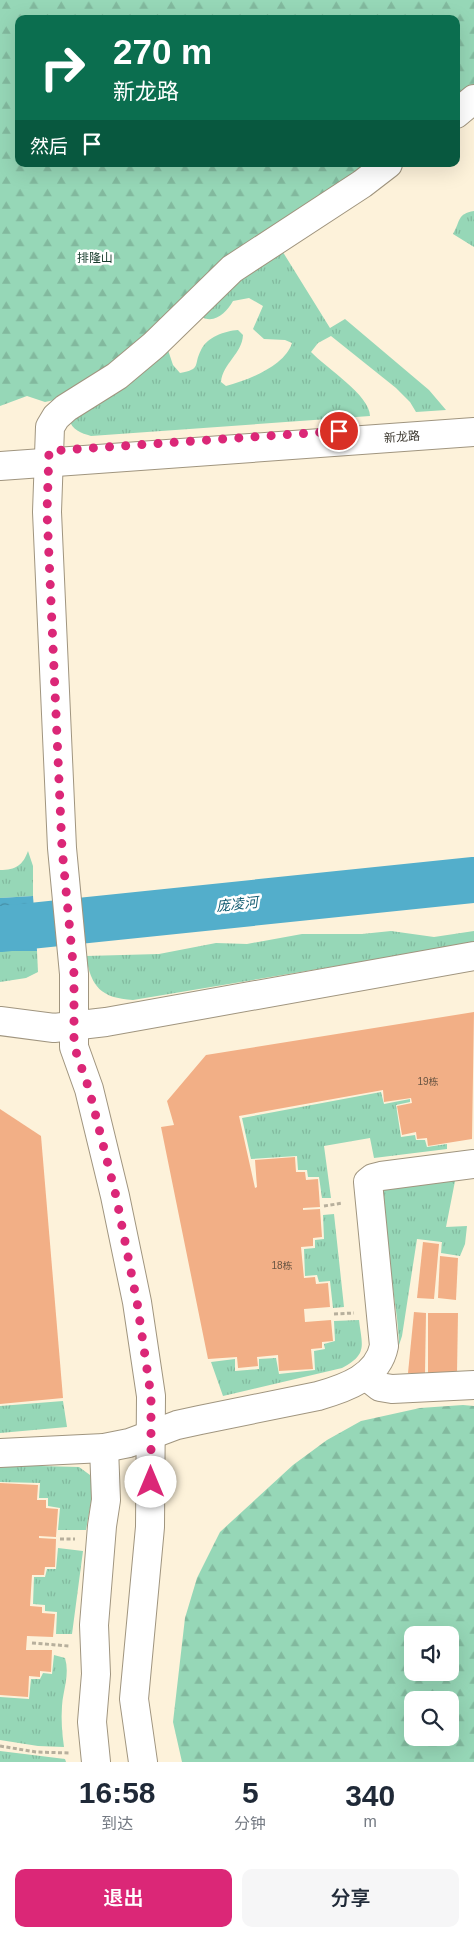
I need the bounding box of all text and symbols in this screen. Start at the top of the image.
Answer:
text: 270 m [113,32,212,71]
icon: right [30,35,95,100]
text: 新龙路 [113,79,179,104]
icon: arrive [78,130,106,158]
text: 然后 [30,136,68,157]
park label: 排隆山 [77,251,113,265]
pin [318,410,360,452]
icon: arrive [325,417,353,445]
street label: 新龙路 [384,429,420,445]
water label: 庞凌河 [215,894,262,914]
house number: 19栋 [417,1076,439,1087]
house number: 18栋 [271,1260,293,1271]
position arrow [124,1455,176,1507]
map controls [404,1626,459,1746]
button: sound [404,1626,459,1681]
button: search [404,1691,459,1746]
text: 16:58 [79,1776,156,1809]
text: 5 [242,1776,259,1809]
text: 340 [345,1779,395,1812]
text: m [364,1813,377,1830]
text: 到达 [101,1815,133,1832]
text: 分钟 [234,1815,266,1832]
button: 退出 [15,1869,232,1927]
button: 分享 [242,1869,459,1927]

